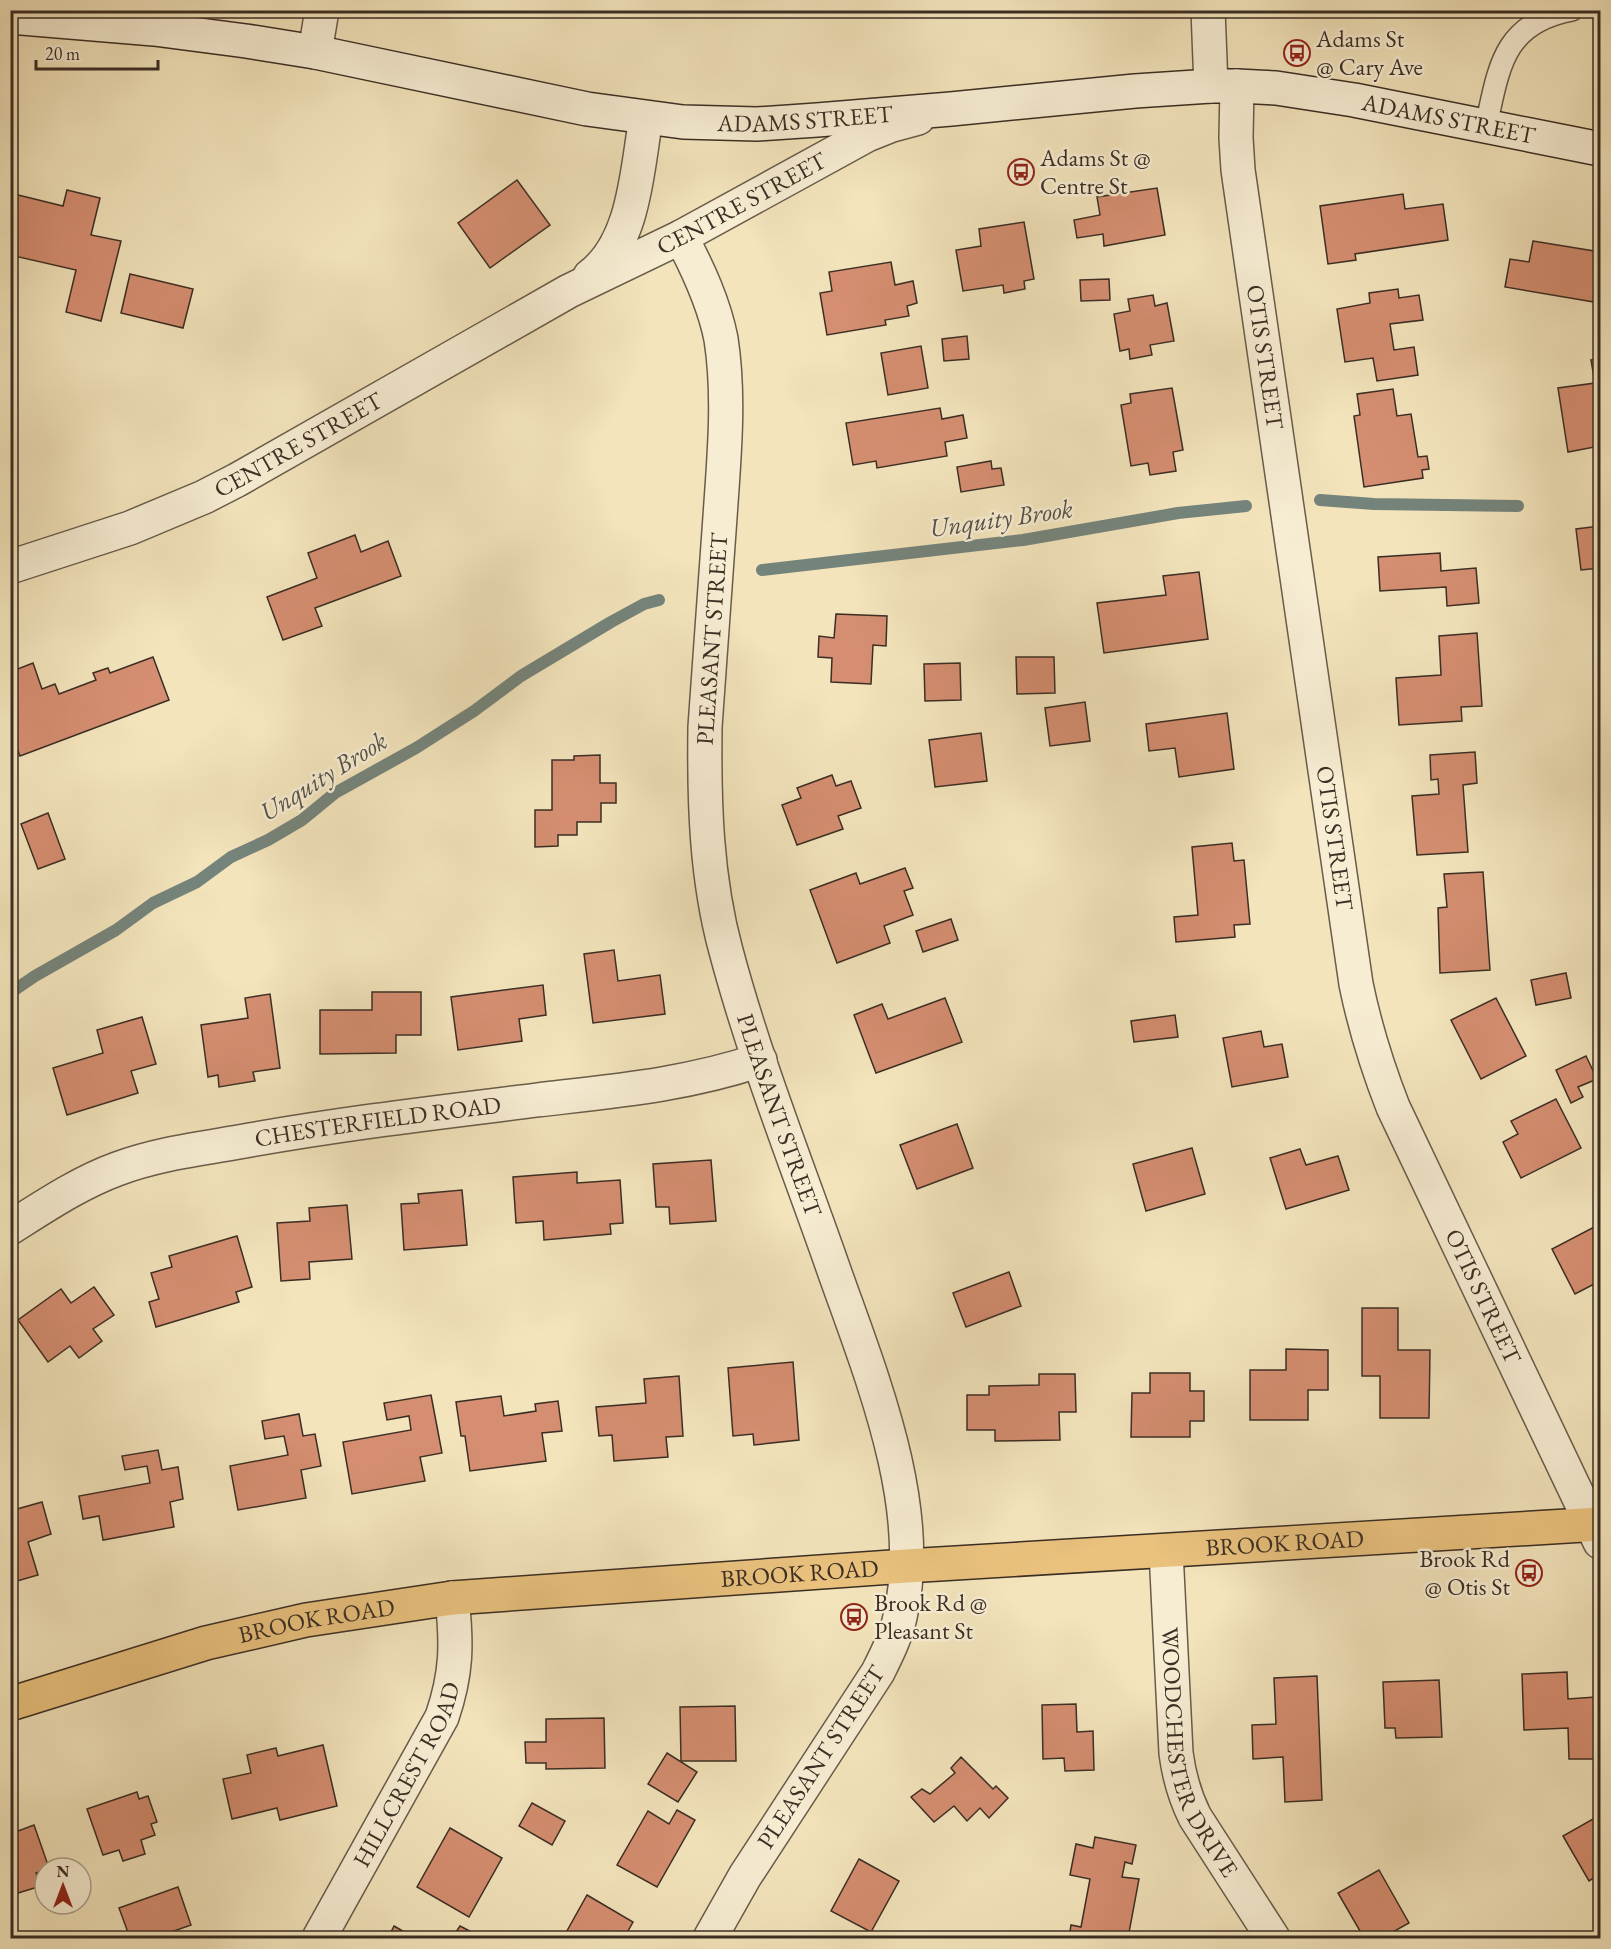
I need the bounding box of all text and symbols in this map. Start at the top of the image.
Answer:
place label: Adams St @ Cary Ave [1315,23,1423,82]
scale bar [36,33,158,71]
bus stop icon: Adams St @ Cary Ave [1282,38,1312,68]
text: 20 m [45,42,80,65]
street label: ADAMS STREET [1358,86,1539,151]
street label: ADAMS STREET [716,98,895,139]
place label: Adams St @ Centre St [1039,142,1151,201]
street label: CENTRE STREET [651,144,832,261]
bus stop icon: Adams St @ Centre St [1006,157,1036,187]
street label: OTIS STREET [1240,283,1292,432]
street label: CENTRE STREET [208,384,388,504]
water label: Unquity Brook [927,491,1075,546]
street label: PLEASANT STREET [689,531,734,746]
water label: Unquity Brook [253,723,394,829]
street label: OTIS STREET [1310,764,1361,913]
street label: PLEASANT STREET [730,1010,830,1221]
street label: CHESTERFIELD ROAD [252,1089,503,1154]
street label: OTIS STREET [1438,1224,1529,1369]
street label: BROOK ROAD [1205,1522,1365,1563]
place label: Brook Rd @ Otis St [1419,1543,1511,1602]
street label: BROOK ROAD [719,1552,880,1594]
bus stop icon: Brook Rd @ Otis St [1514,1558,1544,1588]
place label: Brook Rd @ Pleasant St [874,1587,988,1646]
street label: BROOK ROAD [235,1591,397,1650]
bus stop icon: Brook Rd @ Pleasant St [839,1602,869,1632]
street label: WOODCHESTER DRIVE [1155,1626,1246,1883]
street label: PLEASANT STREET [750,1658,892,1854]
street label: HILLCREST ROAD [346,1679,466,1872]
north arrow [33,1856,93,1916]
text: N [57,1861,70,1882]

